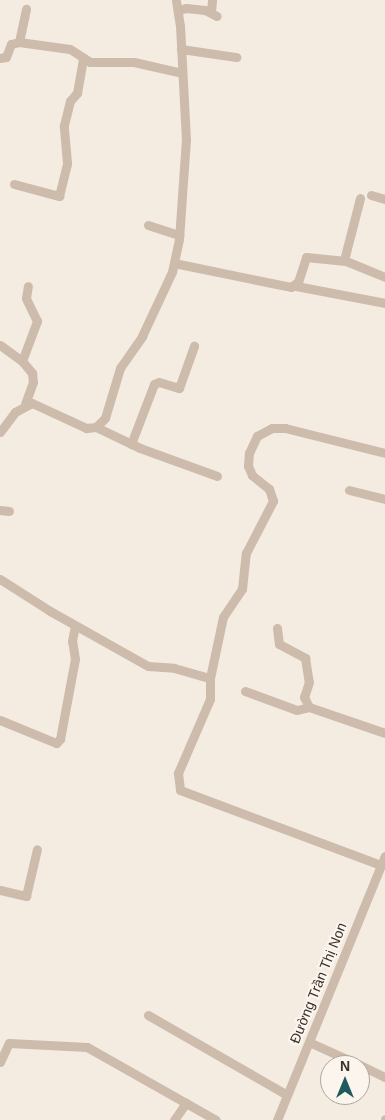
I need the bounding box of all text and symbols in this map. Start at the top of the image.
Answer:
street label: Đường Trần Thị Non [286,920,350,1046]
north arrow [320,1055,370,1105]
text: N [340,1058,350,1074]

